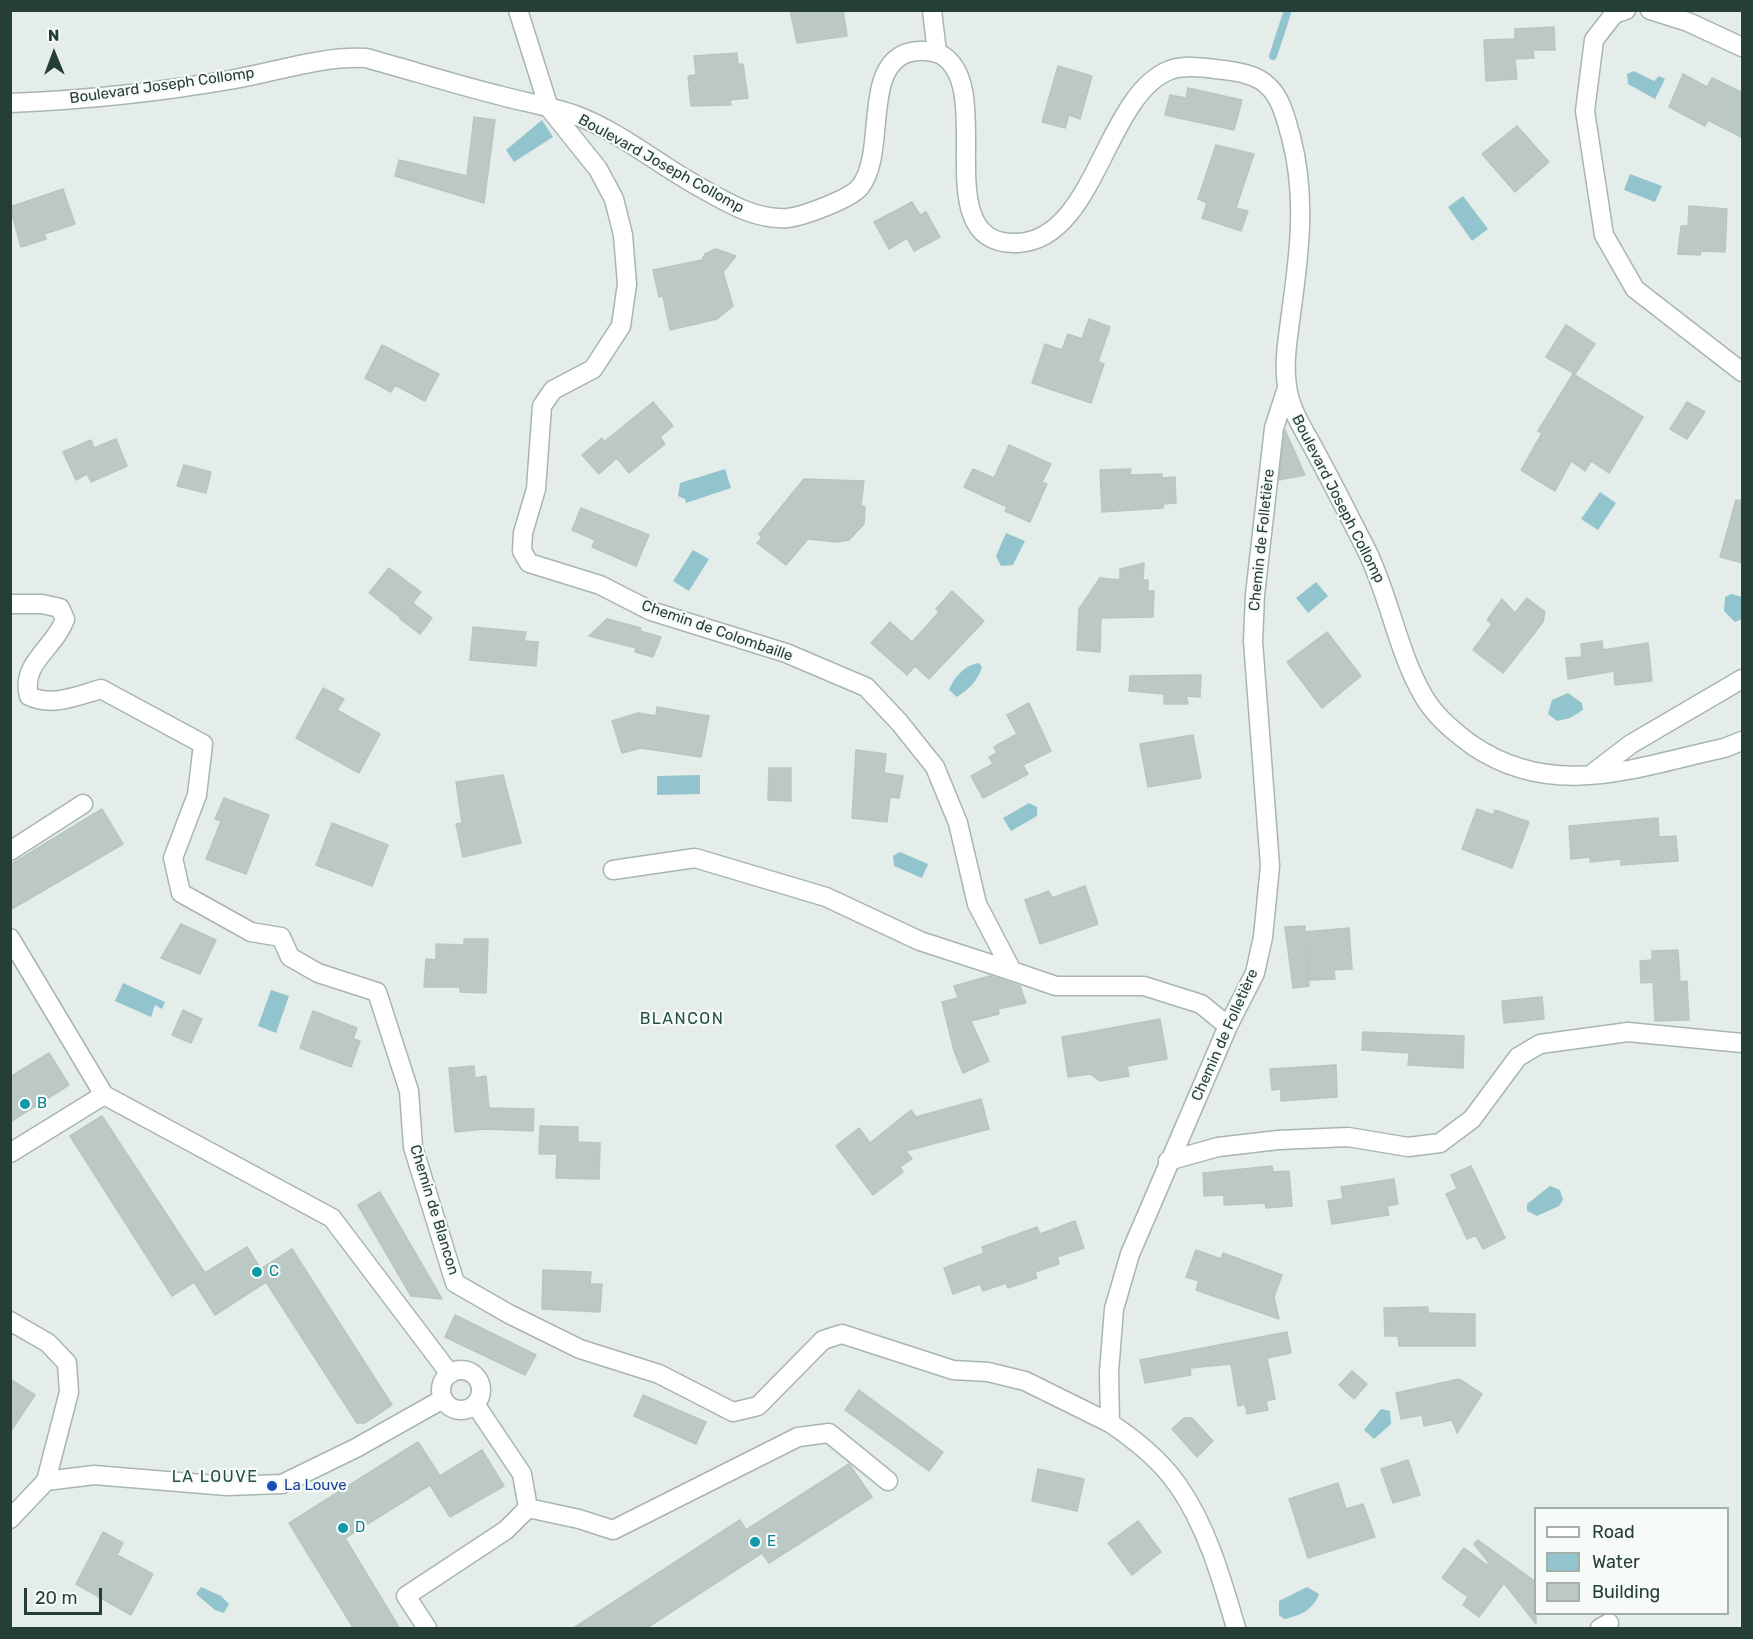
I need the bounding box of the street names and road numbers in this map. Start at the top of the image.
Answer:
street label: Boulevard Joseph Collomp [68,64,256,108]
street label: Boulevard Joseph Collomp [575,111,747,217]
street label: Boulevard Joseph Collomp [1288,412,1388,586]
street label: Chemin de Folletière [1246,468,1278,612]
street label: Chemin de Colombaille [639,597,795,665]
street label: Chemin de Folletière [1188,966,1262,1104]
street label: Chemin de Blancon [406,1143,462,1277]

